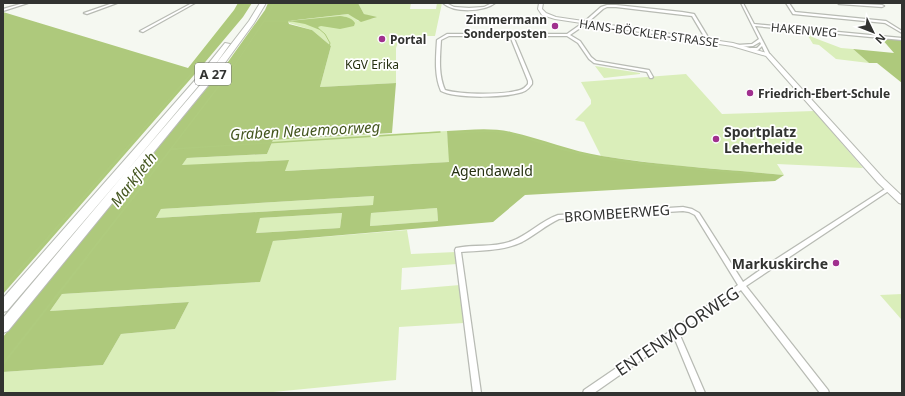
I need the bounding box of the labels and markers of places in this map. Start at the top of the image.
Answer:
place label: Zimmermann Sonderposten [464,11,547,42]
marker: Zimmermann Sonderposten [550,21,560,31]
place label: Portal [390,31,426,48]
marker: Portal [377,34,387,44]
place label: Friedrich-Ebert-Schule [758,85,890,102]
marker: Friedrich-Ebert-Schule [745,88,755,98]
place label: Sportplatz Leherheide [724,122,803,157]
marker: Sportplatz Leherheide [711,134,721,144]
place label: Markuskirche [732,254,828,273]
marker: Markuskirche [831,258,841,268]

